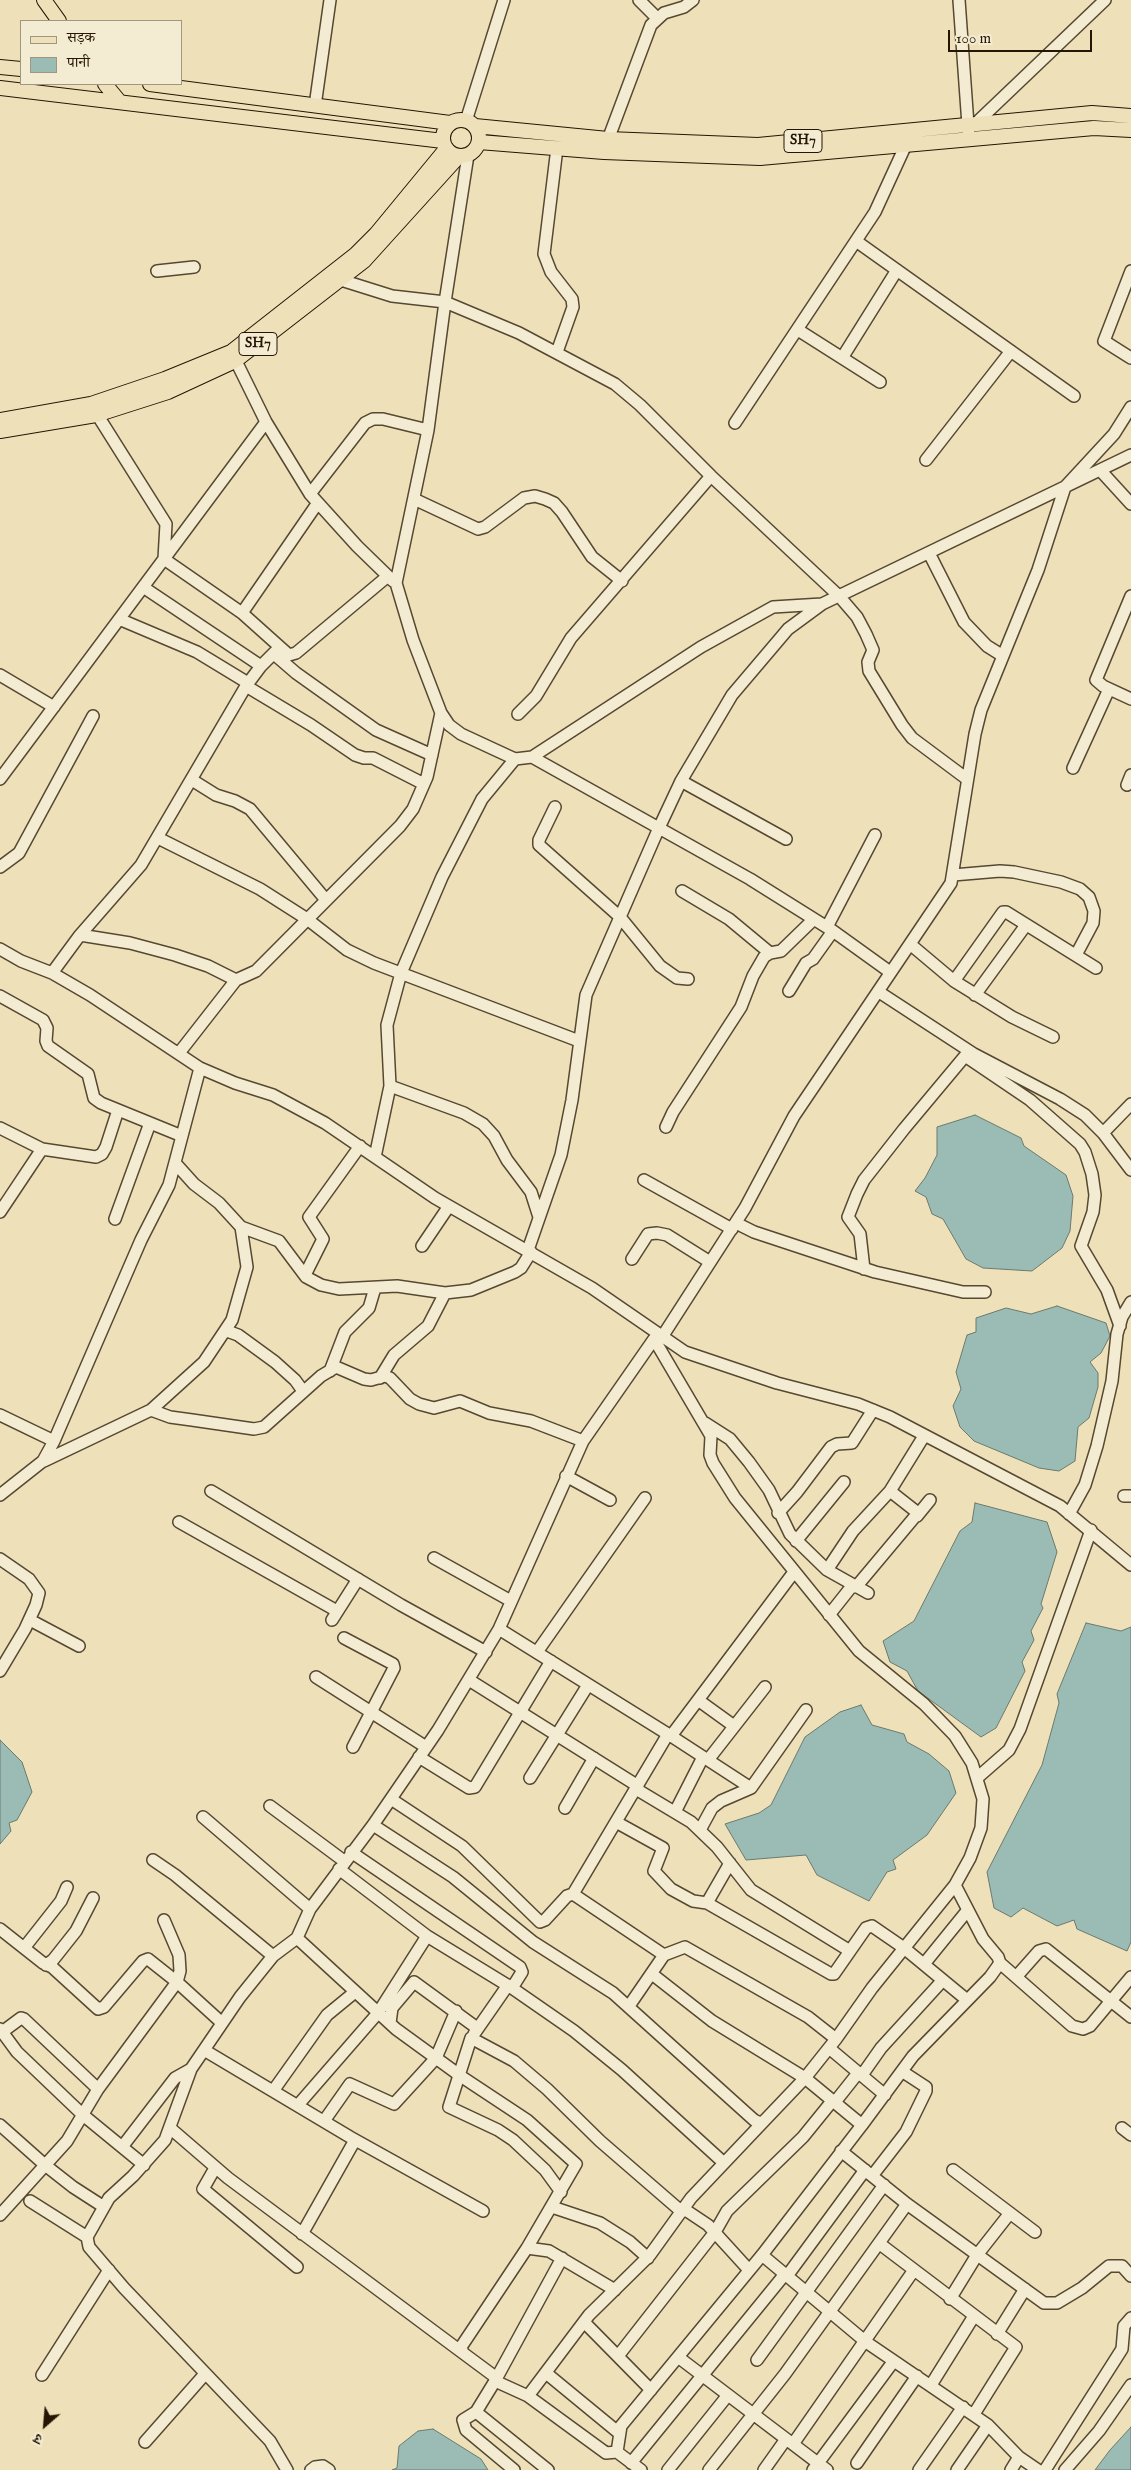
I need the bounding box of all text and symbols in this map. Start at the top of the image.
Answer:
legend [20,20,182,85]
scale bar [951,20,1095,52]
text: सड़क [67,28,95,47]
text: 100 m [956,29,991,48]
text: पानी [67,53,90,72]
road number: SH7 [784,130,822,152]
road number: SH7 [239,332,277,356]
north arrow [20,2400,70,2450]
text: उ [31,2429,45,2448]

